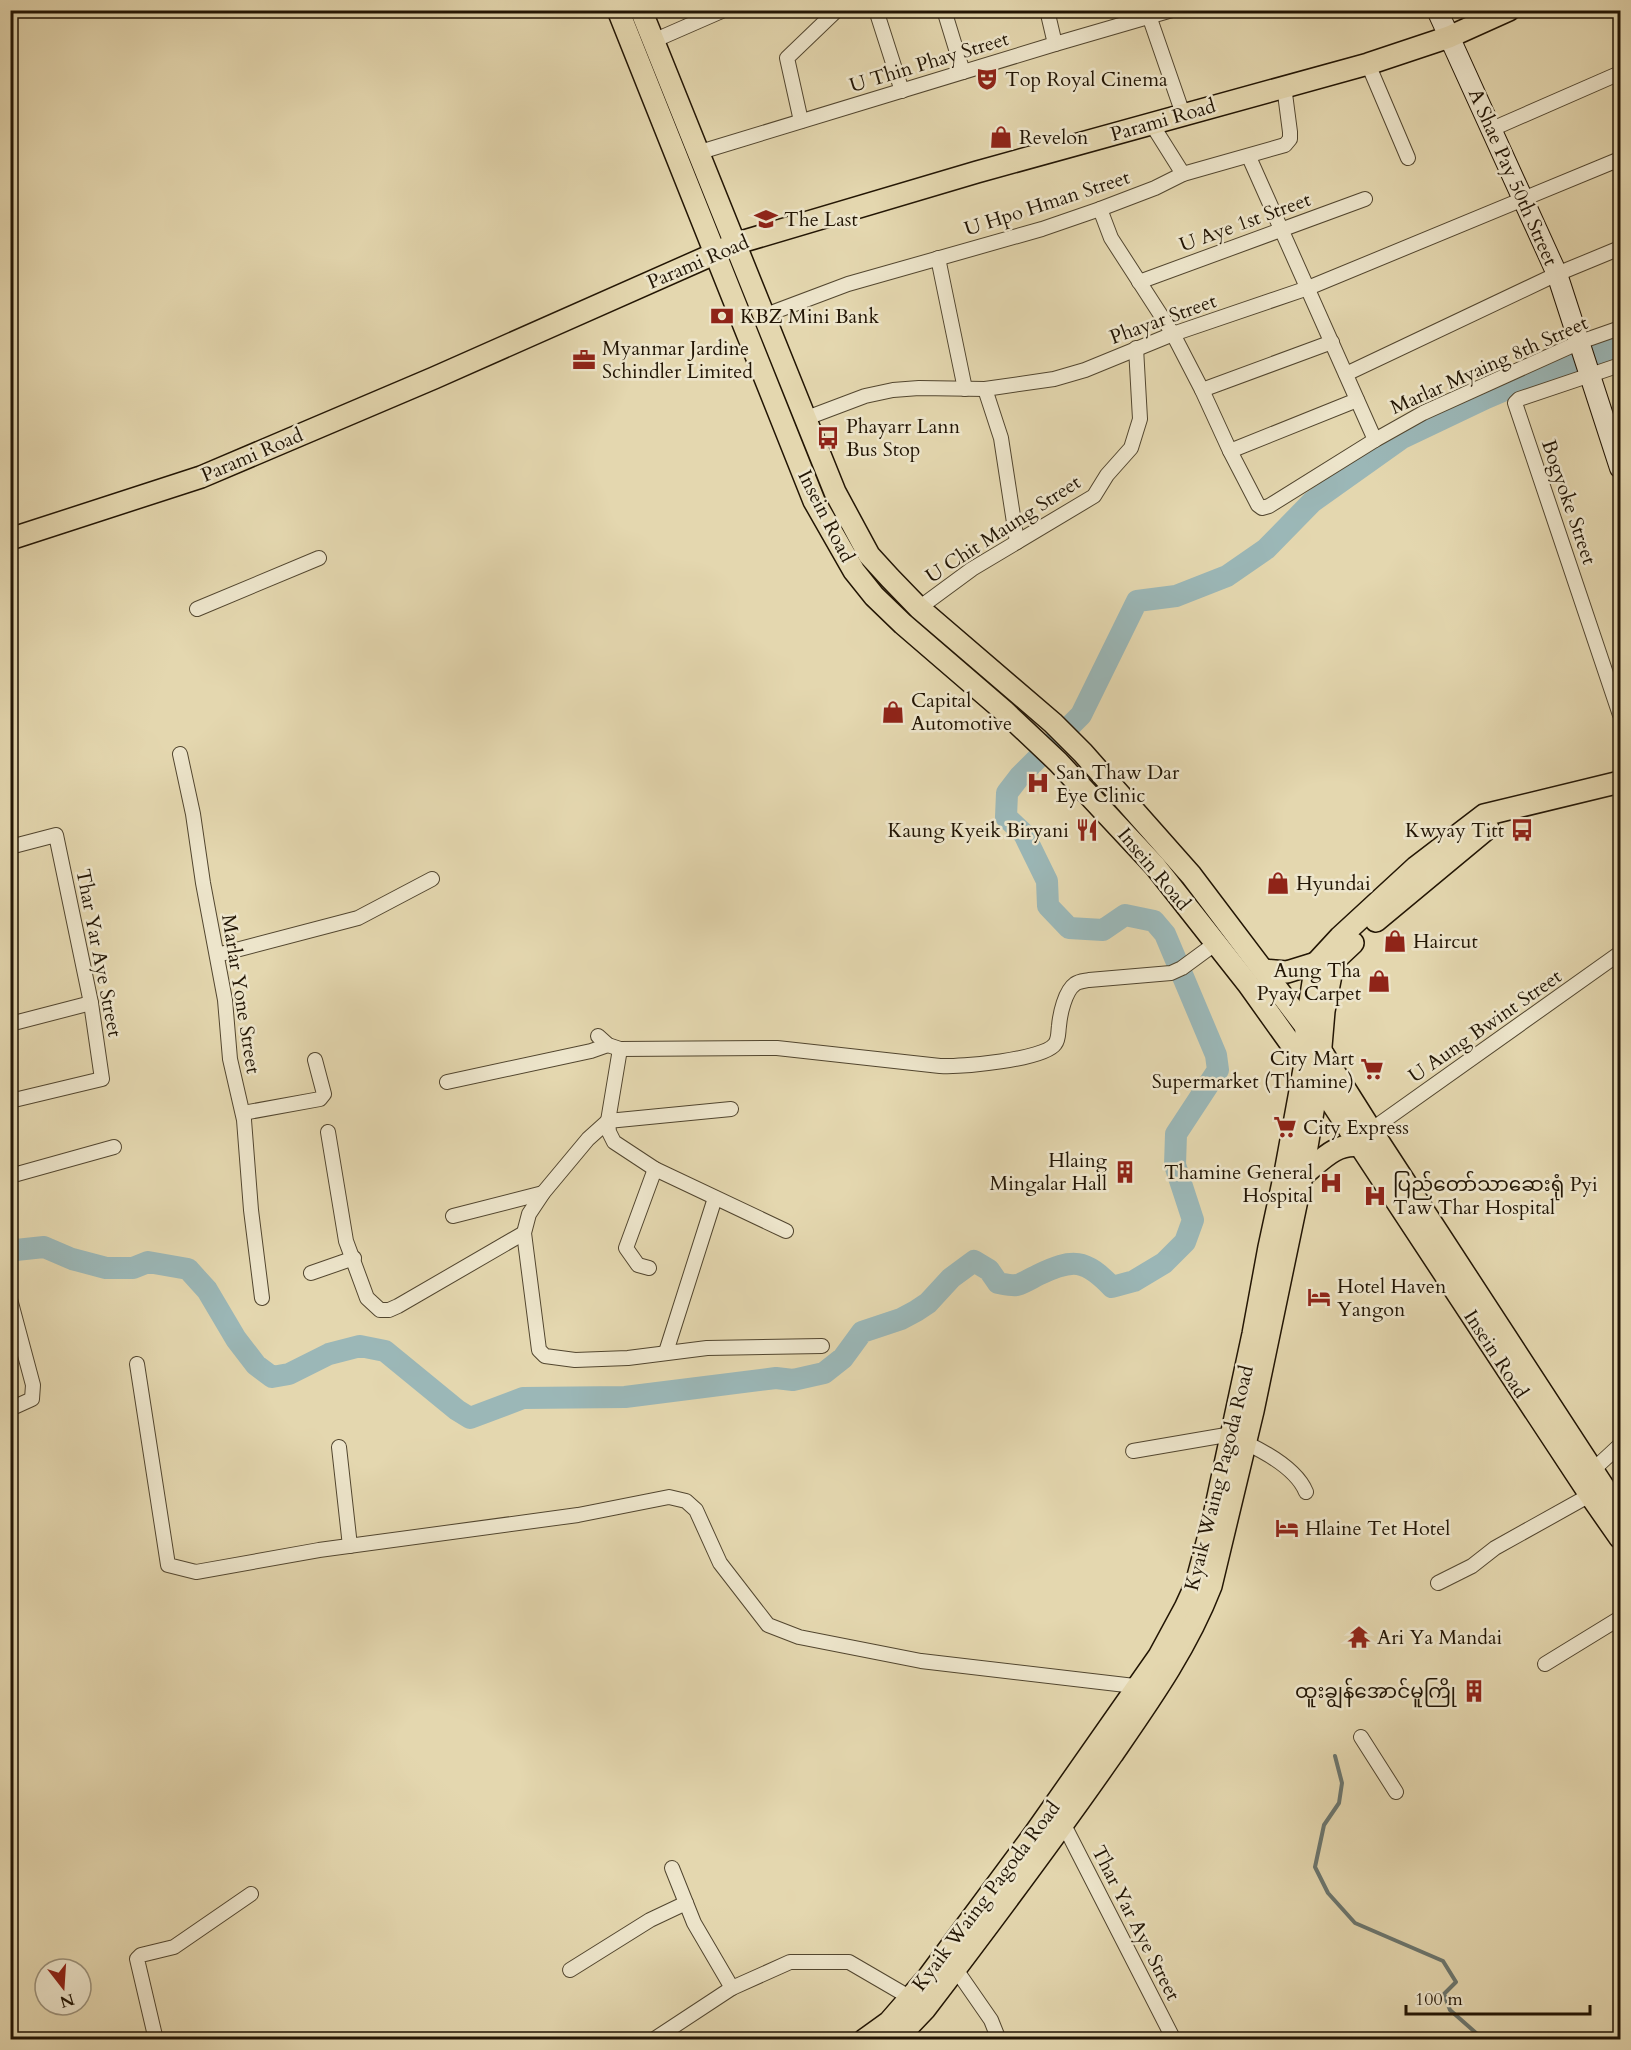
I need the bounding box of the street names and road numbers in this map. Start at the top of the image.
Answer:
street label: U Thin Phay Street [846,25,1013,99]
street label: A Shae Pay 50th Street [1462,84,1565,271]
street label: Parami Road [1107,92,1219,148]
street label: U Hpo Hman Street [961,163,1134,242]
street label: U Aye 1st Street [1176,186,1315,258]
street label: Parami Road [643,228,753,296]
street label: Phayar Street [1106,287,1221,351]
street label: Marlar Myaing 8th Street [1386,309,1593,421]
street label: Parami Road [197,421,307,489]
street label: Bogyoke Street [1535,436,1603,569]
street label: Insein Road [791,465,861,567]
street label: U Chit Maung Street [920,468,1086,589]
street label: Insein Road [1111,822,1197,916]
street label: Thar Yar Aye Street [69,867,129,1040]
street label: Marlar Yone Street [215,912,267,1076]
street label: U Aung Bwint Street [1403,963,1568,1089]
street label: Insein Road [1457,1305,1535,1404]
street label: Kyaik Waing Pagoda Road [1178,1362,1260,1593]
street label: Kyaik Waing Pagoda Road [906,1795,1067,1996]
street label: Thar Yar Aye Street [1085,1841,1187,2006]

